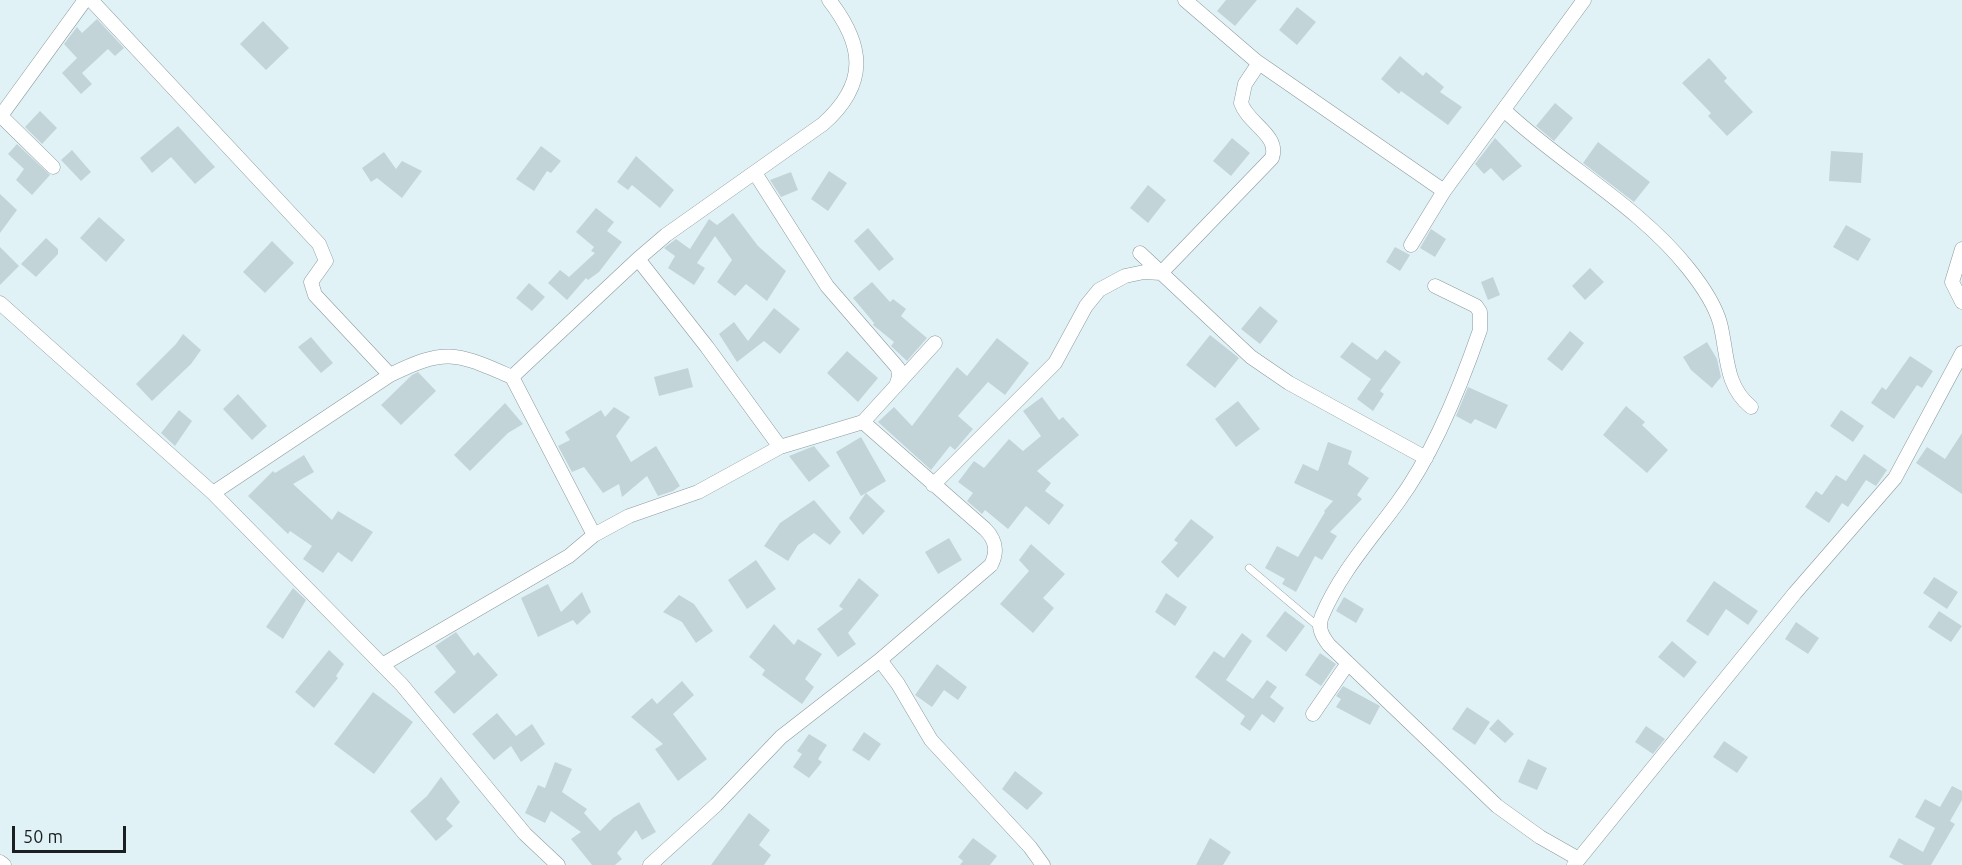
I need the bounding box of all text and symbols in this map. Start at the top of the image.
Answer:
scale bar [15,814,129,852]
text: 50 m [23,826,63,846]

